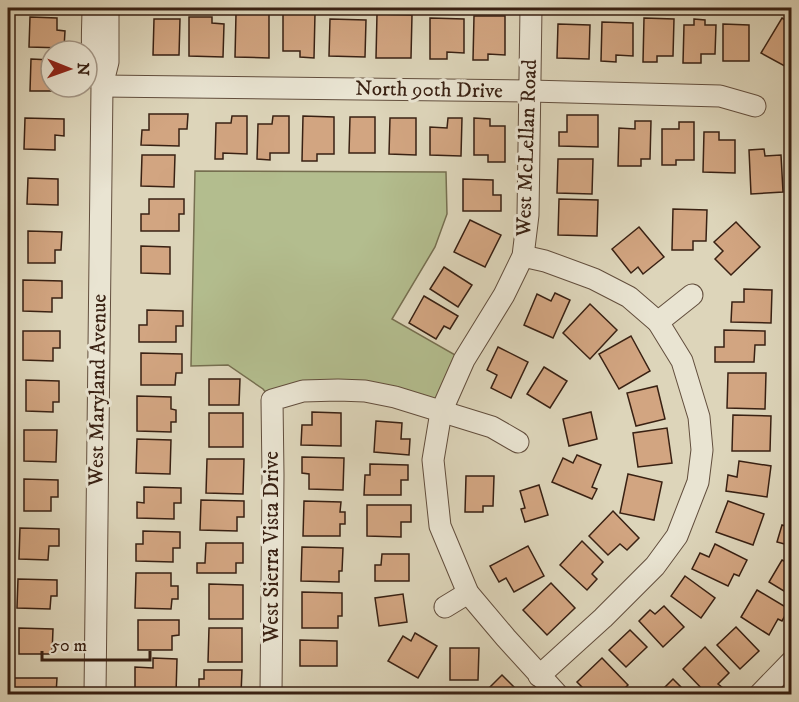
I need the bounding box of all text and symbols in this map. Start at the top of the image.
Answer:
north arrow [39,39,99,99]
street label: West McLellan Road [511,58,543,238]
text: N [73,63,93,76]
street label: North 90th Drive [355,76,503,104]
street label: West Maryland Avenue [83,293,113,487]
street label: West Sierra Vista Drive [259,451,285,644]
scale bar [42,624,150,662]
text: 50 m [51,635,87,657]

